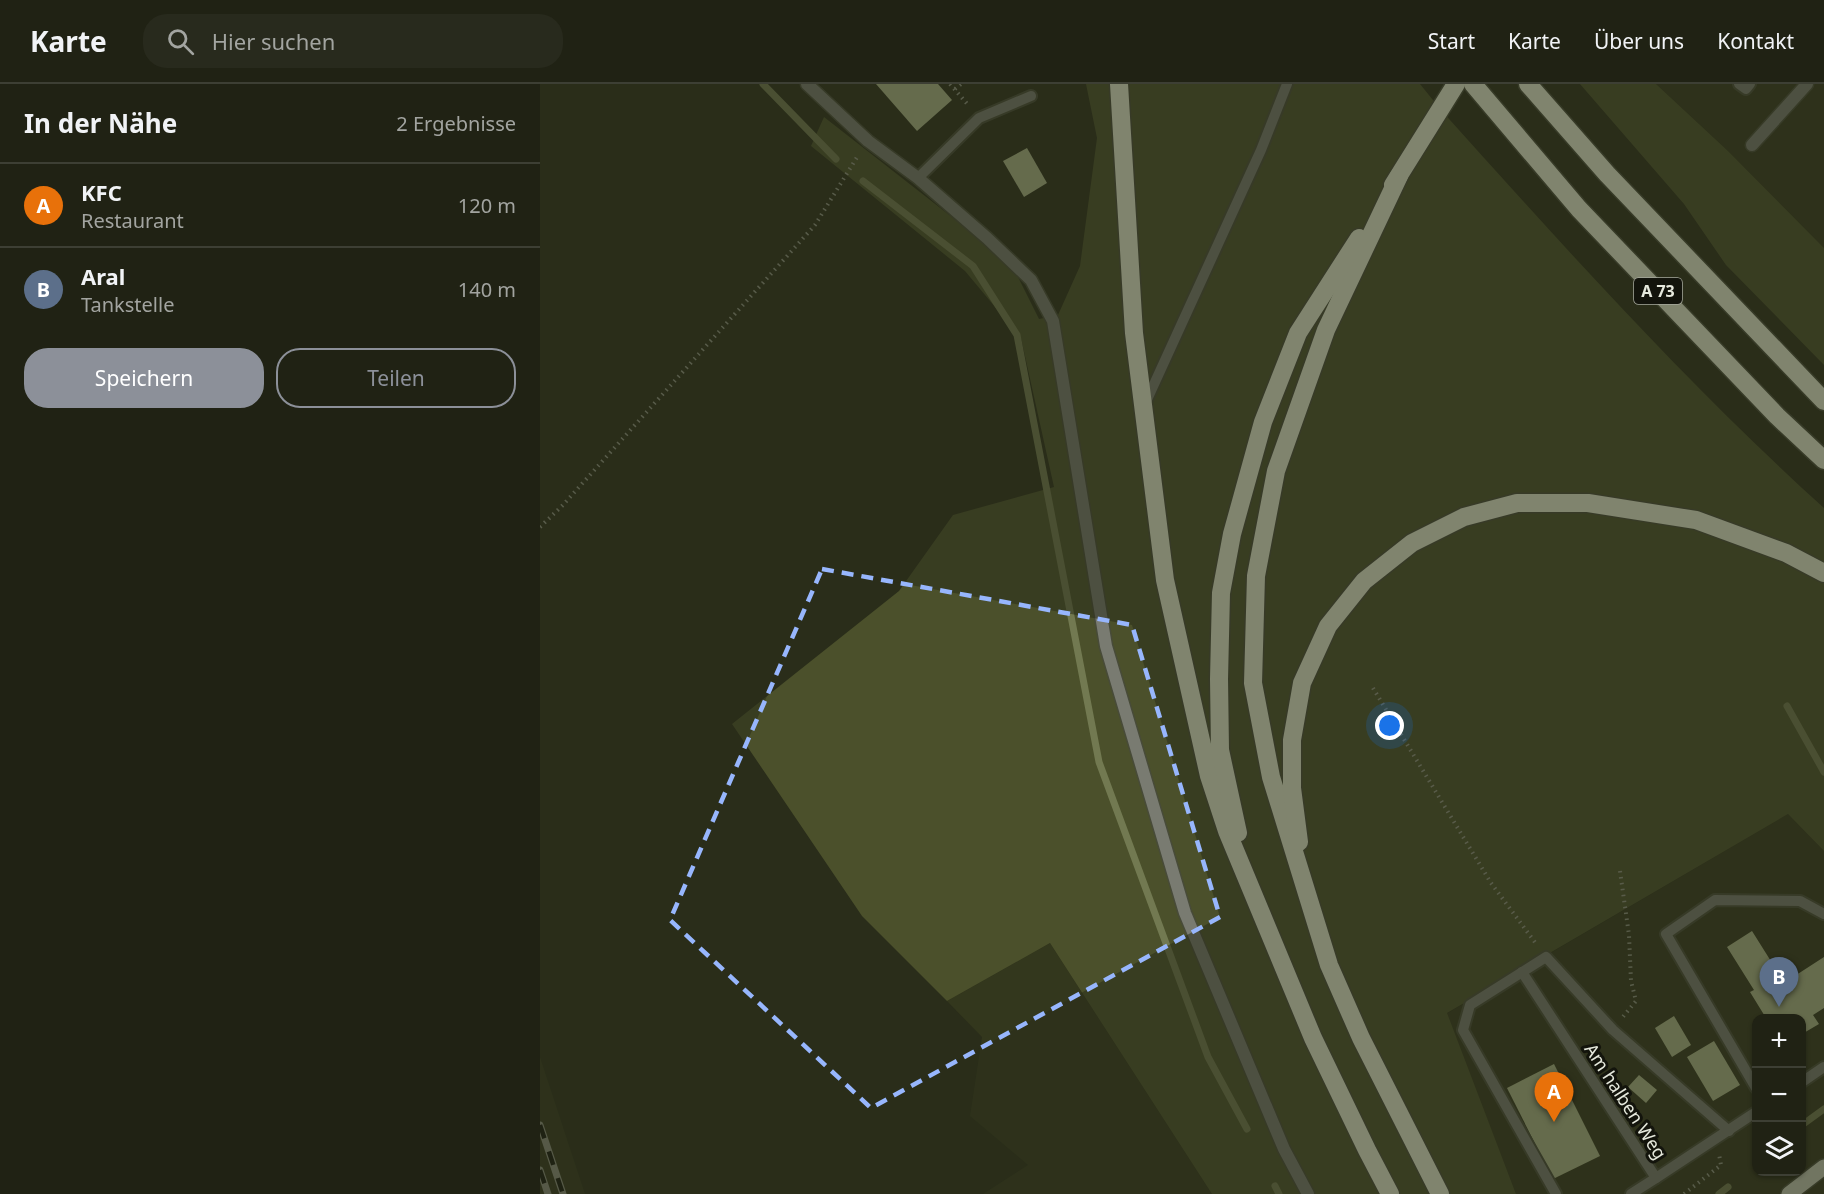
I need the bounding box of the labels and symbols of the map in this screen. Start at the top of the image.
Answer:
road number: A 73 [1634,278,1682,304]
your location [1375,711,1404,740]
pin: B [1760,958,1798,1007]
street label: Am halben Weg [1580,1038,1672,1164]
pin: A [1534,1072,1574,1122]

